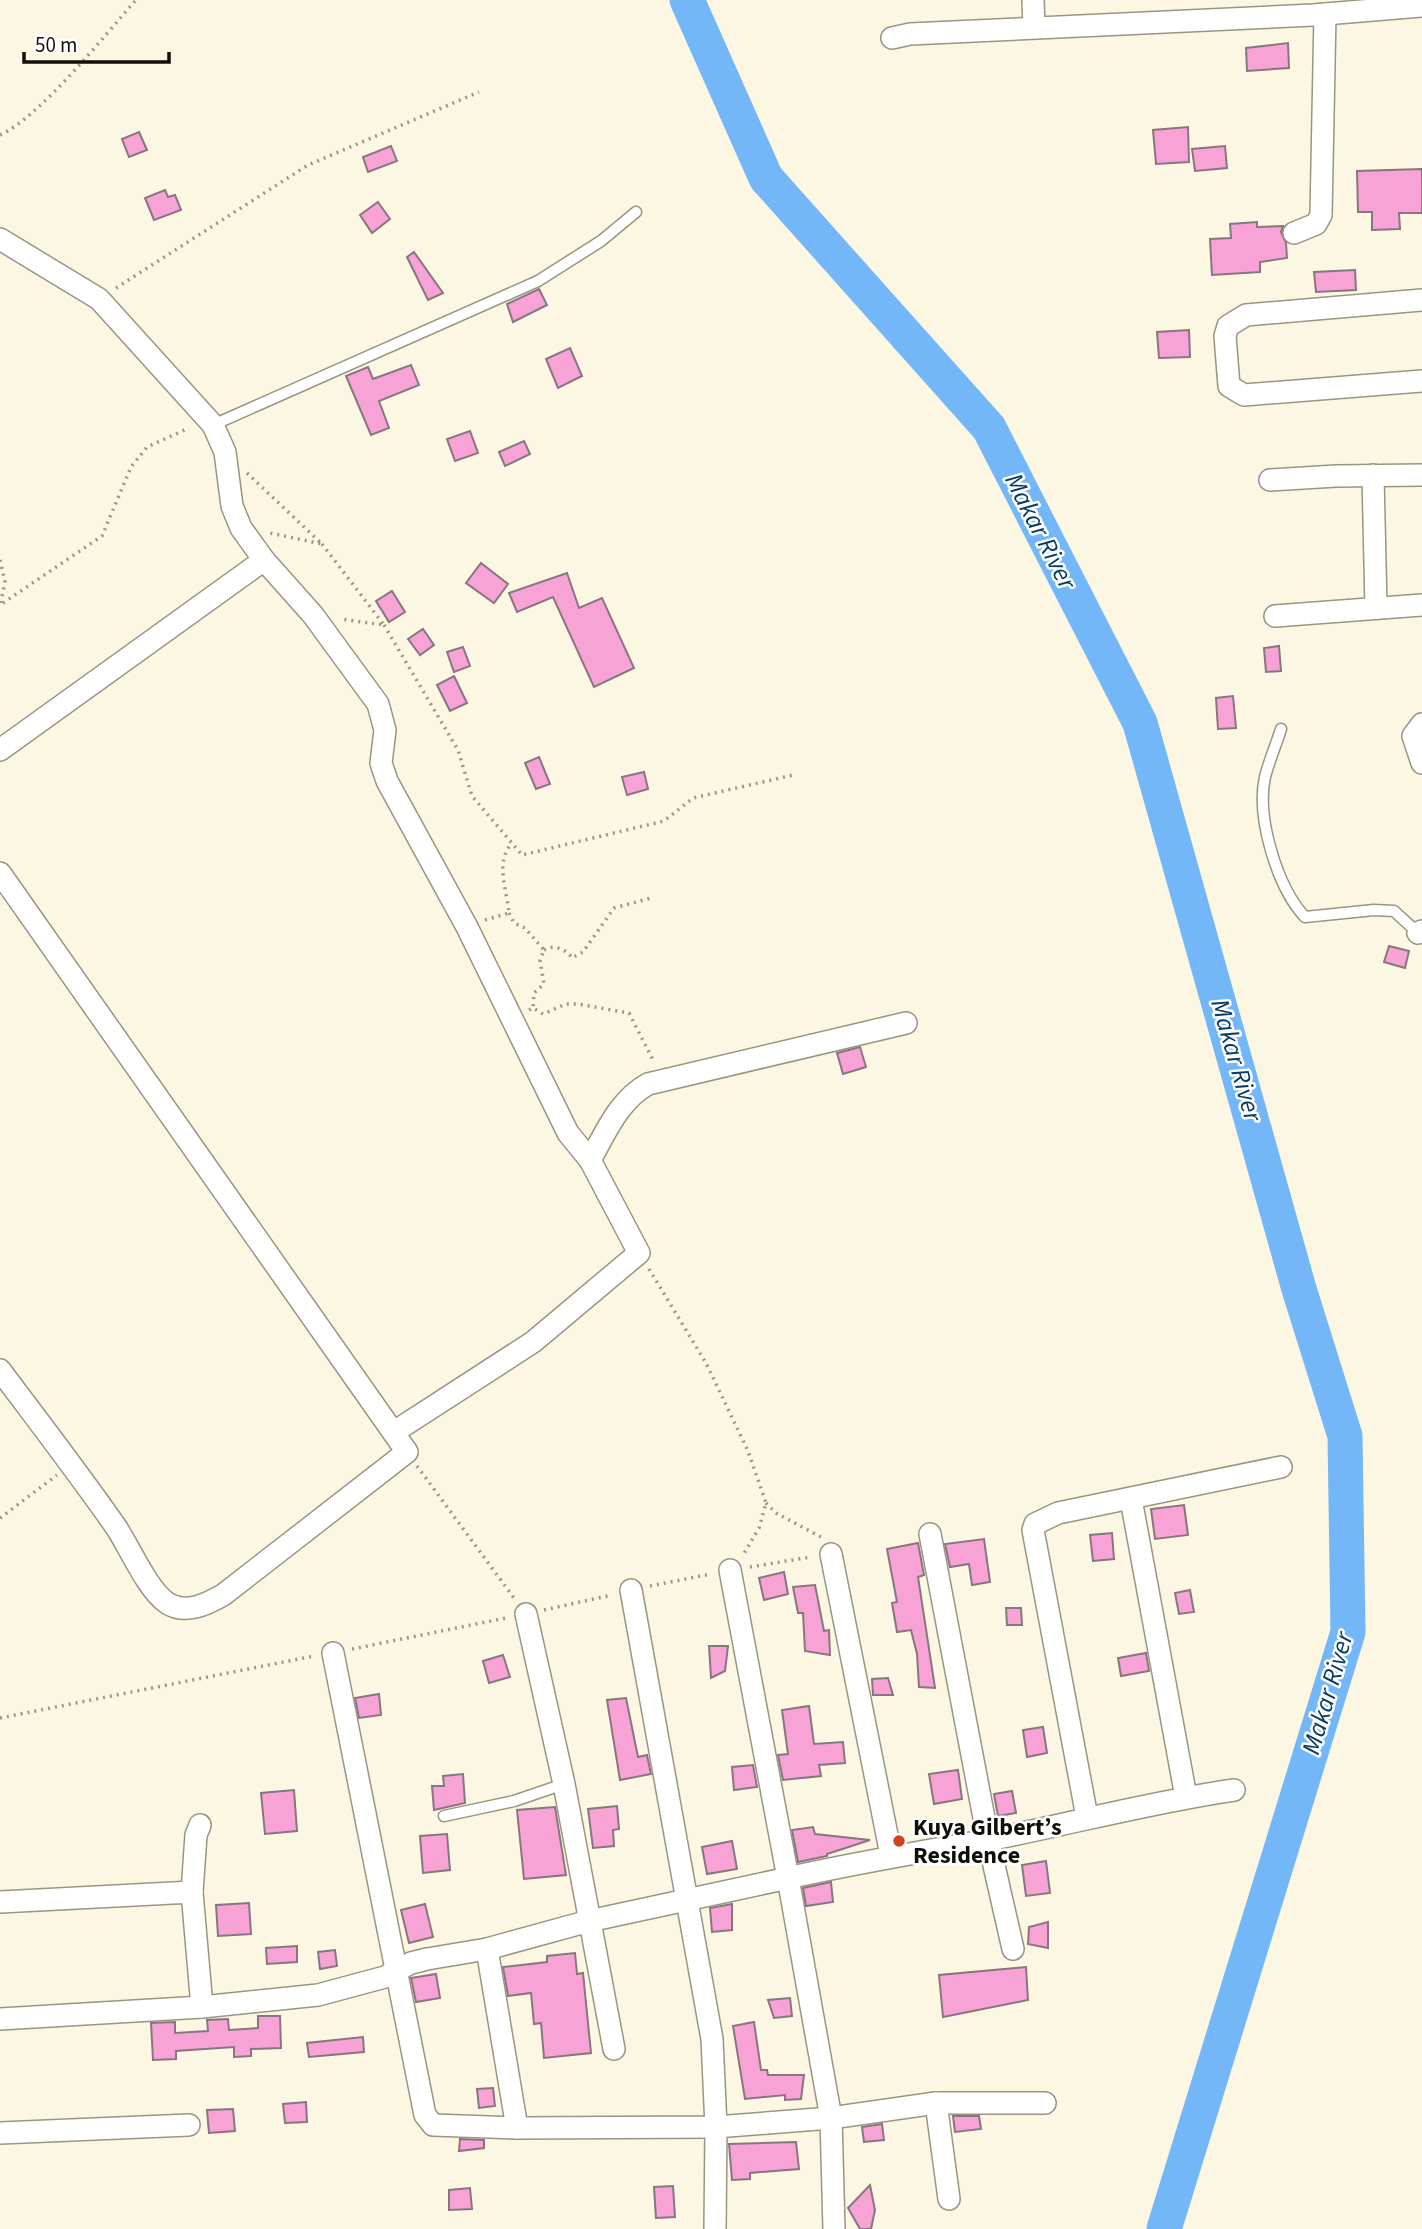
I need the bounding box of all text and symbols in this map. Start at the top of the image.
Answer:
scale bar [24,21,170,65]
text: 50 m [35,30,77,60]
water label: Makar River [996,467,1086,597]
water label: Makar River [1201,995,1272,1127]
water label: Makar River [1292,1627,1363,1759]
place label: Kuya Gilbert’s Residence [913,1810,1062,1873]
marker: Kuya Gilbert’s Residence [891,1833,907,1849]

